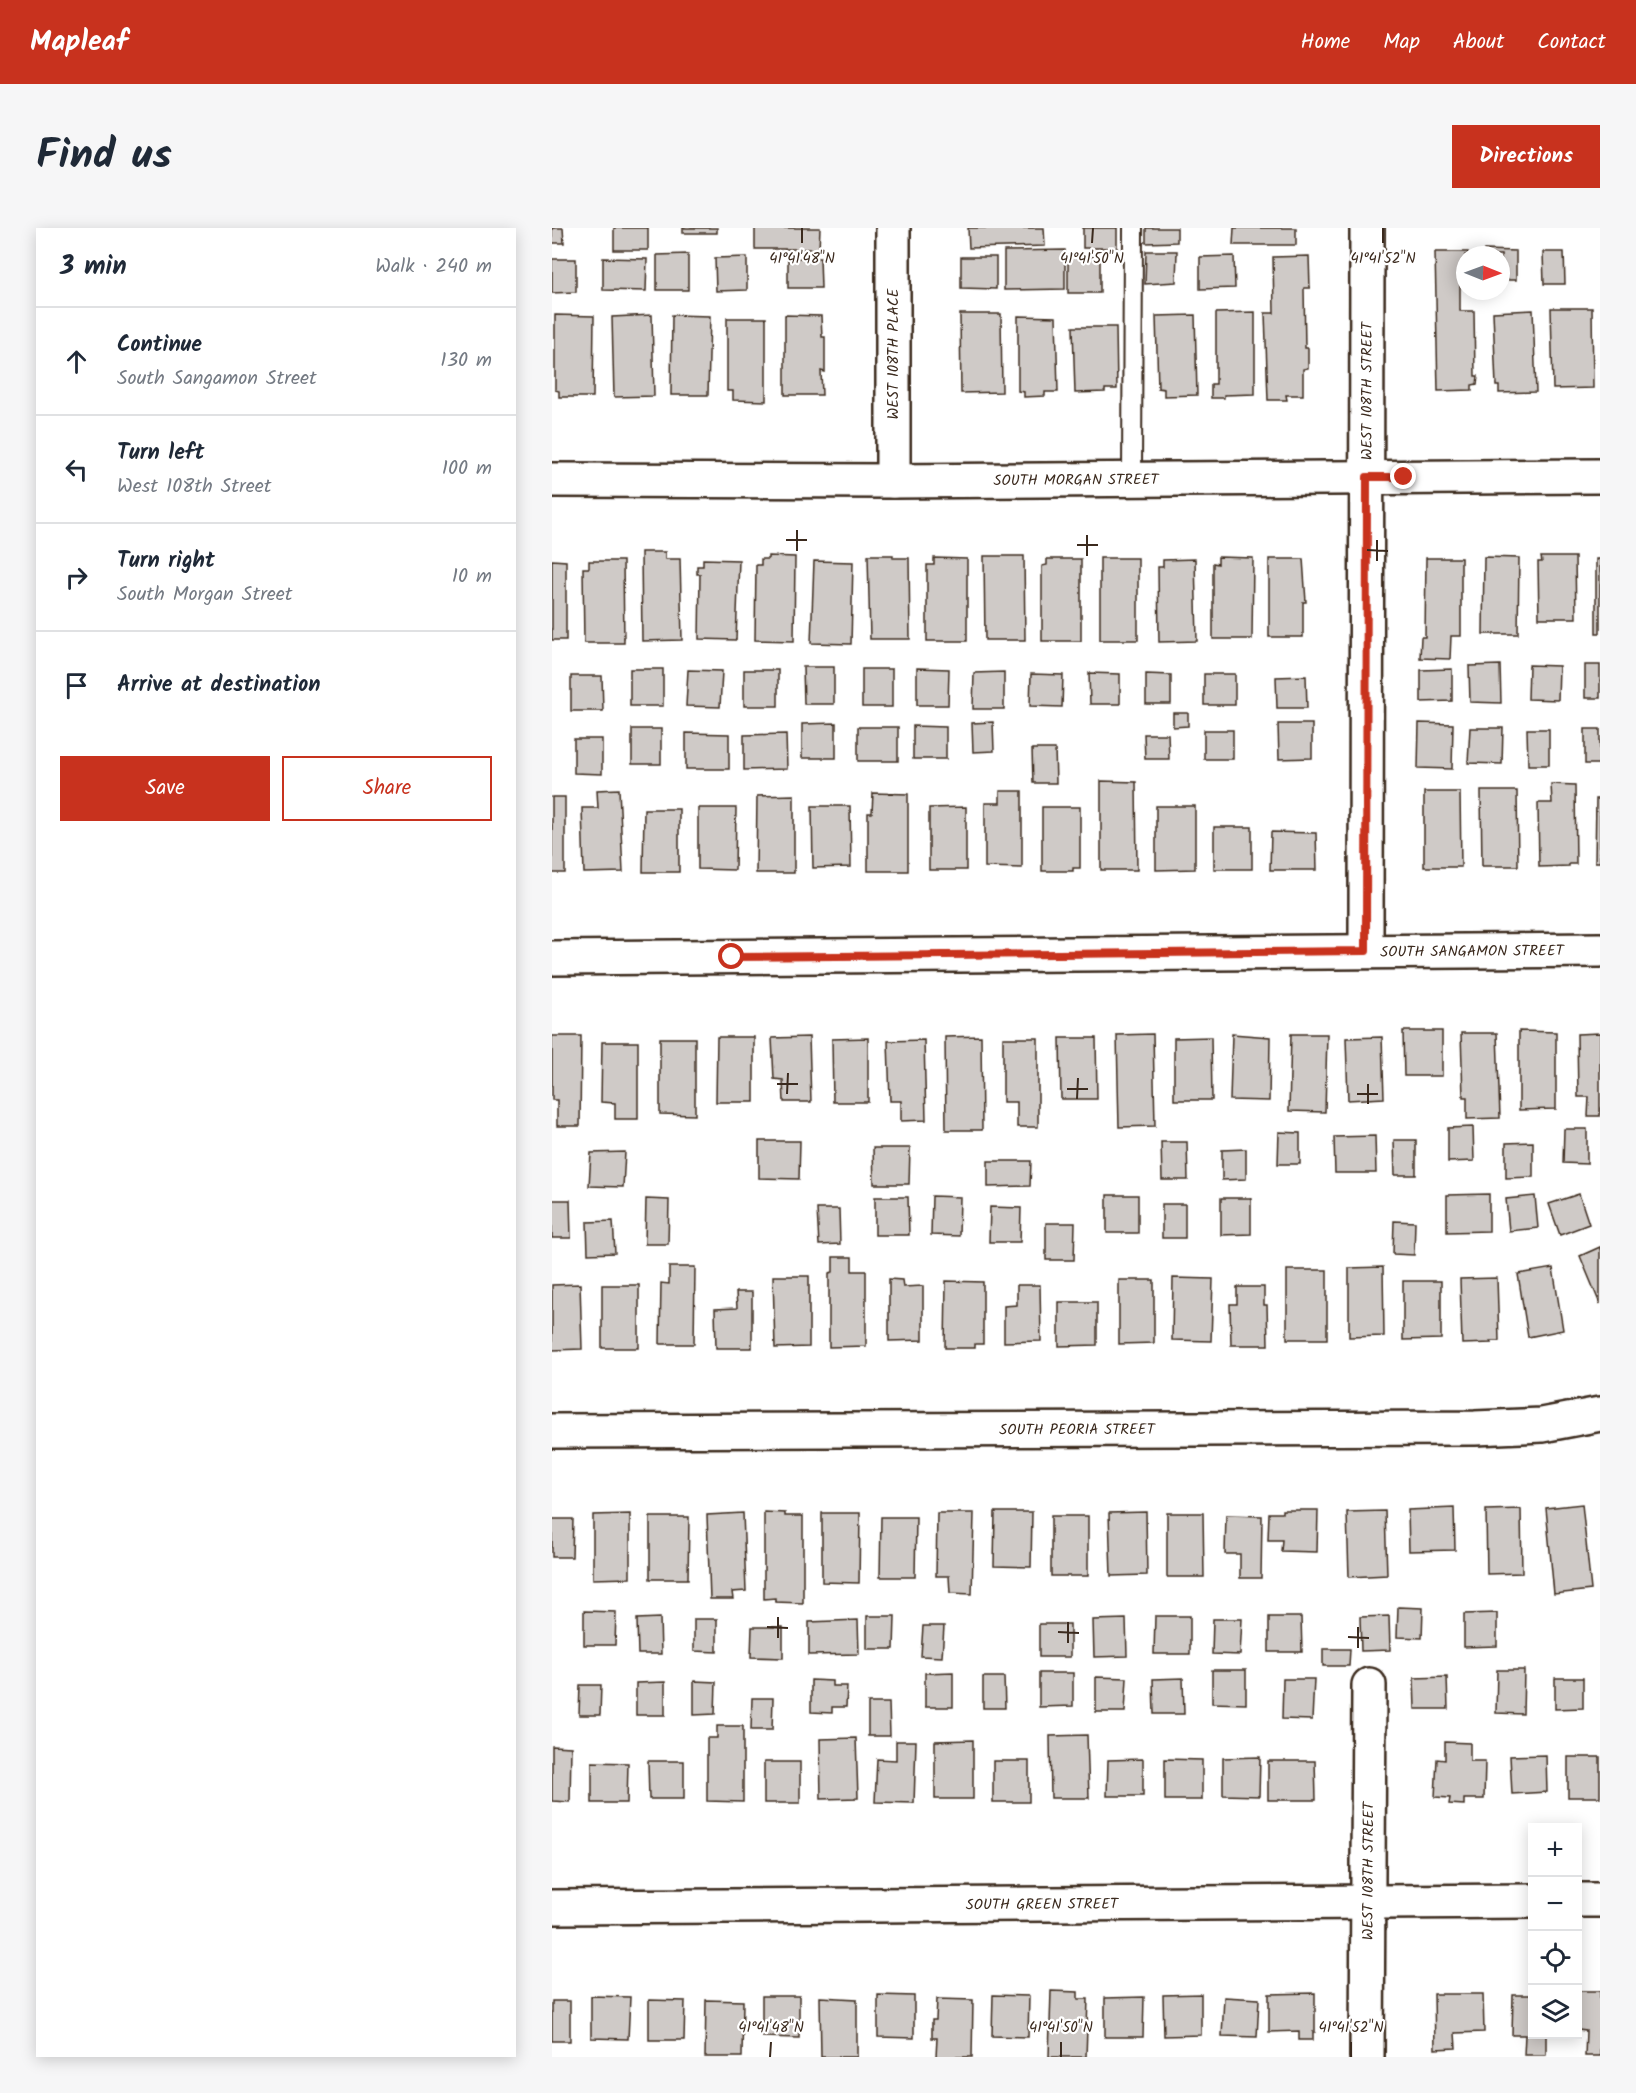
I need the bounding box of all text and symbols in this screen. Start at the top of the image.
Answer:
text: Mapleaf [30,20,128,65]
text: Home [1301,26,1350,59]
text: Map [1383,26,1420,59]
text: About [1453,26,1504,59]
text: Contact [1537,26,1606,59]
text: Find us [36,123,172,190]
button: Directions [1452,125,1600,188]
text: 3 min [60,246,127,288]
north arrow [1456,246,1510,300]
text: 41°41'48"N [769,247,835,271]
text: 41°41'50"N [1060,247,1124,271]
text: 41°41'52"N [1350,247,1416,271]
text: Walk · 240 m [375,251,492,283]
street label: WEST 108TH PLACE [882,287,906,420]
street label: WEST 108TH STREET [1356,320,1380,460]
text: Continue [117,328,202,363]
icon: ahead [60,345,93,378]
text: 130 m [440,345,492,377]
text: South Sangamon Street [117,363,317,395]
text: Turn left [117,436,204,471]
icon: left [60,453,93,486]
text: 100 m [442,453,492,485]
route end [1390,463,1416,489]
street label: SOUTH MORGAN STREET [993,468,1161,493]
text: West 108th Street [117,471,271,503]
text: Turn right [117,544,215,579]
icon: right [60,561,93,594]
text: 10 m [452,561,492,593]
text: South Morgan Street [117,579,293,611]
text: Arrive at destination [117,668,320,703]
icon: arrive [60,669,93,702]
button: Save [60,756,270,821]
button: Share [282,756,492,821]
street label: SOUTH SANGAMON STREET [1380,939,1566,965]
route start [718,943,744,969]
street label: SOUTH PEORIA STREET [999,1418,1157,1443]
street label: WEST 108TH STREET [1357,1800,1381,1940]
map controls [1528,1823,1582,2039]
button: + [1528,1823,1582,1877]
button: − [1528,1877,1582,1931]
street label: SOUTH GREEN STREET [966,1893,1120,1917]
button: locate [1528,1931,1582,1985]
button: layers [1528,1985,1582,2039]
text: 41°41'48"N [738,2016,804,2040]
text: 41°41'50"N [1029,2016,1093,2040]
text: 41°41'52"N [1318,2016,1384,2040]

